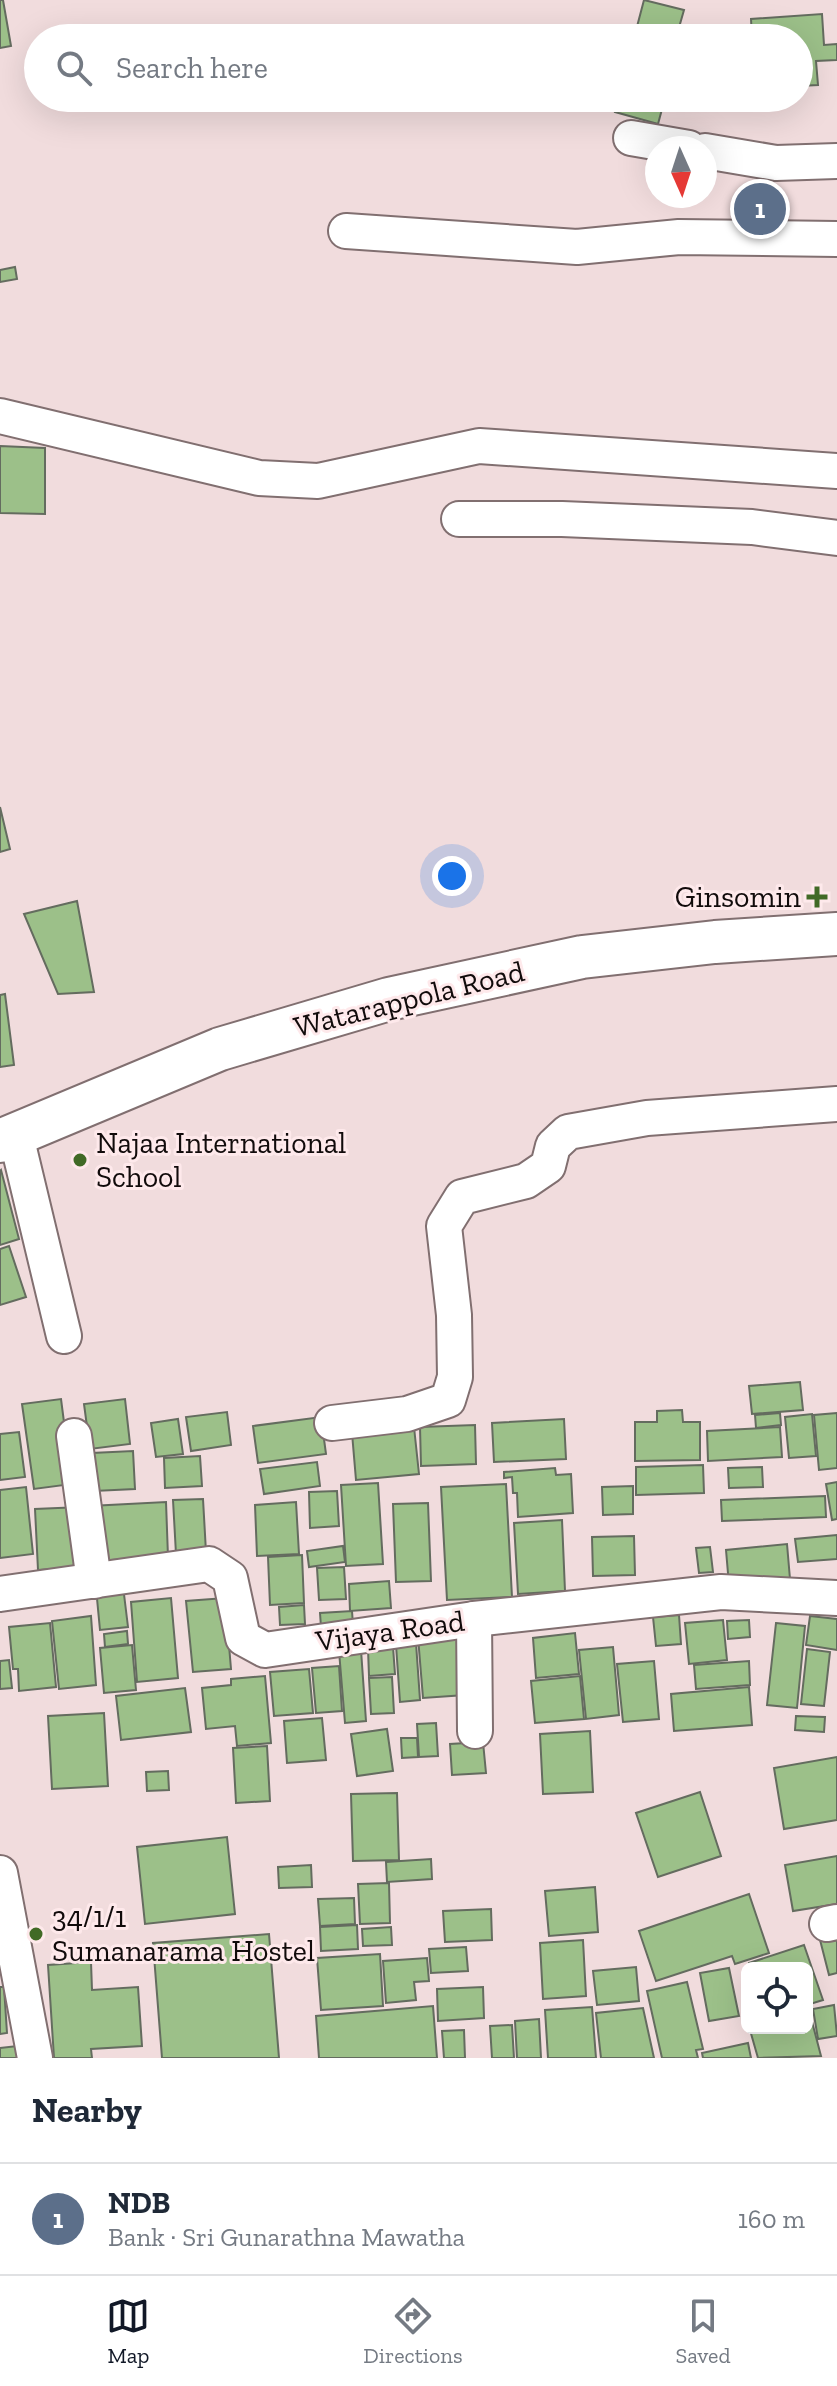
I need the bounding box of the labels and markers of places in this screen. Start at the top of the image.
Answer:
pin: 1 [734,179,786,239]
place label: Ginsomin [675,879,801,915]
marker: Ginsomin [808,888,826,906]
place label: Najaa International School [96,1125,346,1195]
marker: Najaa International School [71,1151,89,1169]
place label: 34/1/1 Sumanarama Hostel [52,1899,315,1969]
marker: 34/1/1 Sumanarama Hostel [27,1925,45,1943]

